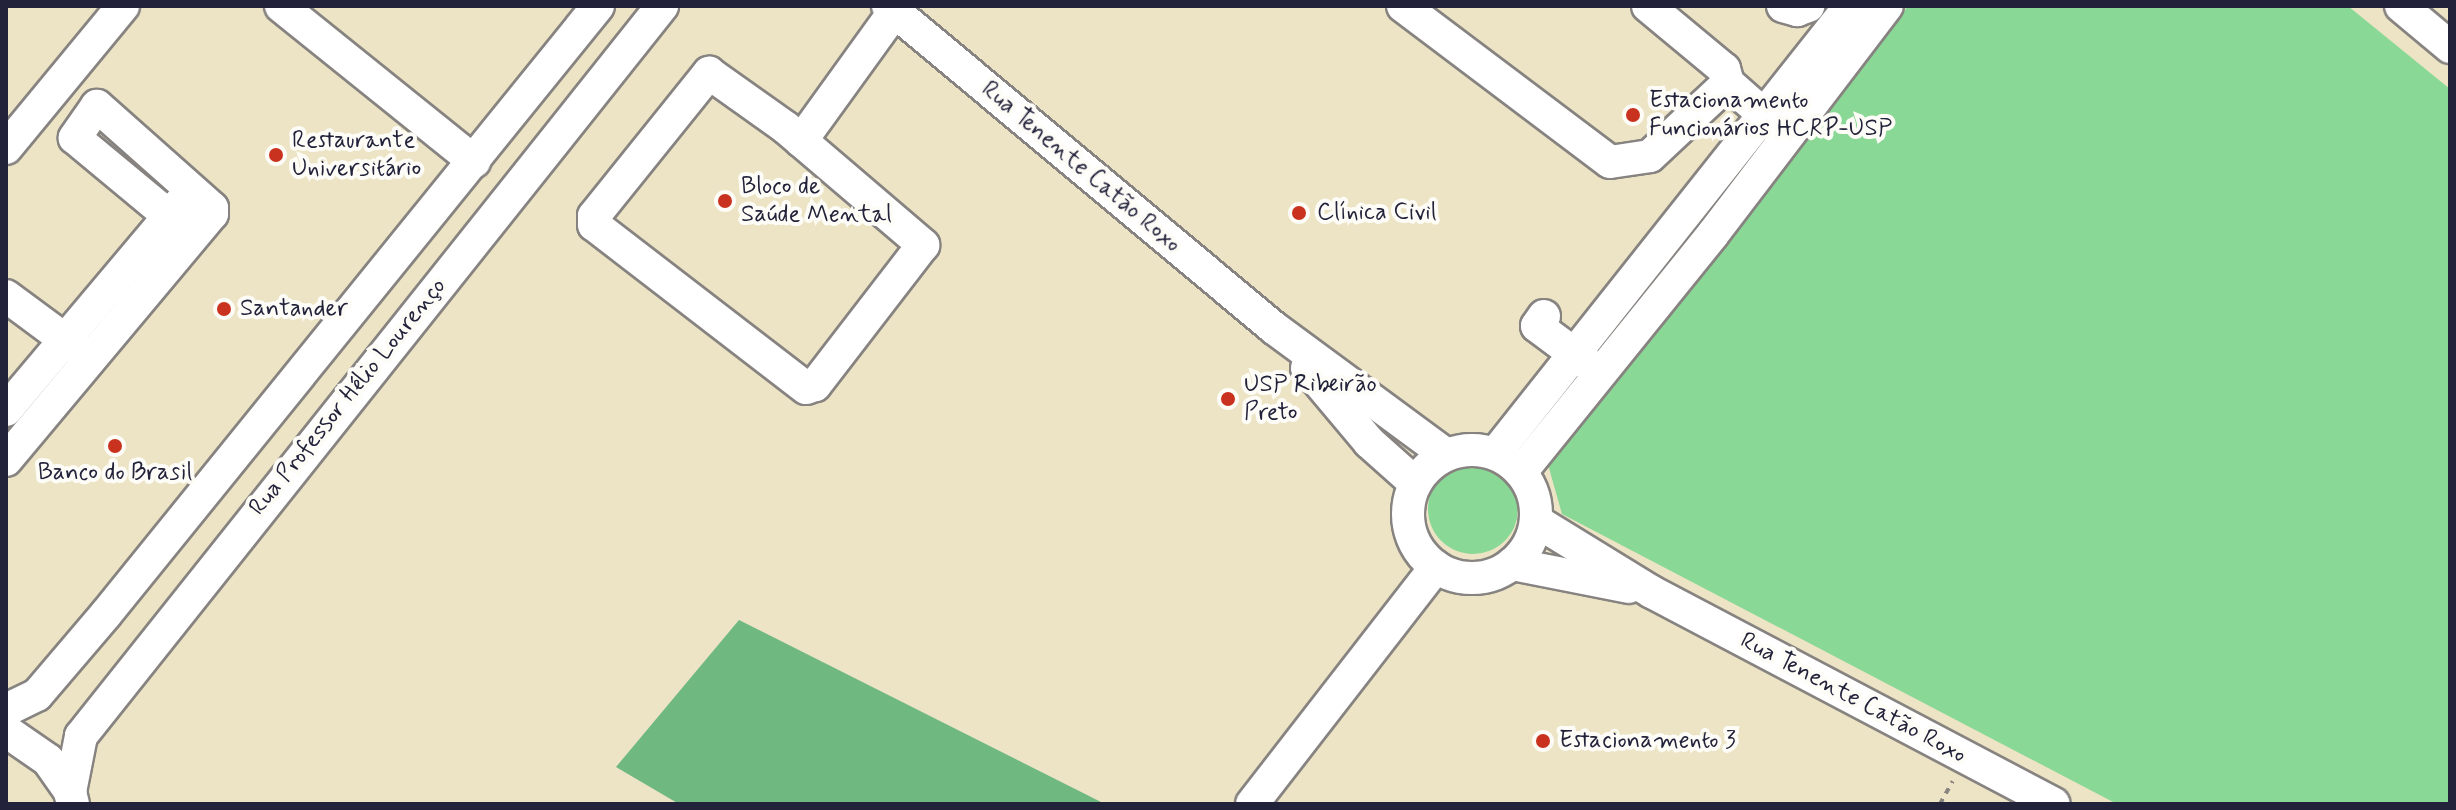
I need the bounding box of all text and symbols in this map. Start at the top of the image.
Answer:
street label: Rua Tenente Catão Roxo [976,75,1186,259]
place label: Estacionamento Funcionários HCRP-USP [1649,87,1891,143]
marker: Estacionamento Funcionários HCRP-USP [1624,106,1642,124]
place label: Restaurante Universitário [292,127,421,183]
marker: Restaurante Universitário [267,146,285,164]
place label: Bloco de Saúde Mental [741,173,881,229]
marker: Bloco de Saúde Mental [716,192,734,210]
place label: Clínica Civil [1317,199,1438,227]
marker: Clínica Civil [1288,202,1310,224]
street label: Rua Professor Hélio Lourenço [244,274,452,520]
place label: Santander [240,295,348,323]
marker: Santander [215,300,233,318]
place label: USP Ribeirão Preto [1244,371,1374,427]
marker: USP Ribeirão Preto [1219,390,1237,408]
marker: Banco do Brasil [106,437,124,455]
place label: Banco do Brasil [39,459,191,487]
street label: Rua Tenente Catão Roxo [1735,626,1971,770]
place label: Estacionamento 3 [1559,727,1736,755]
marker: Estacionamento 3 [1534,732,1552,750]

